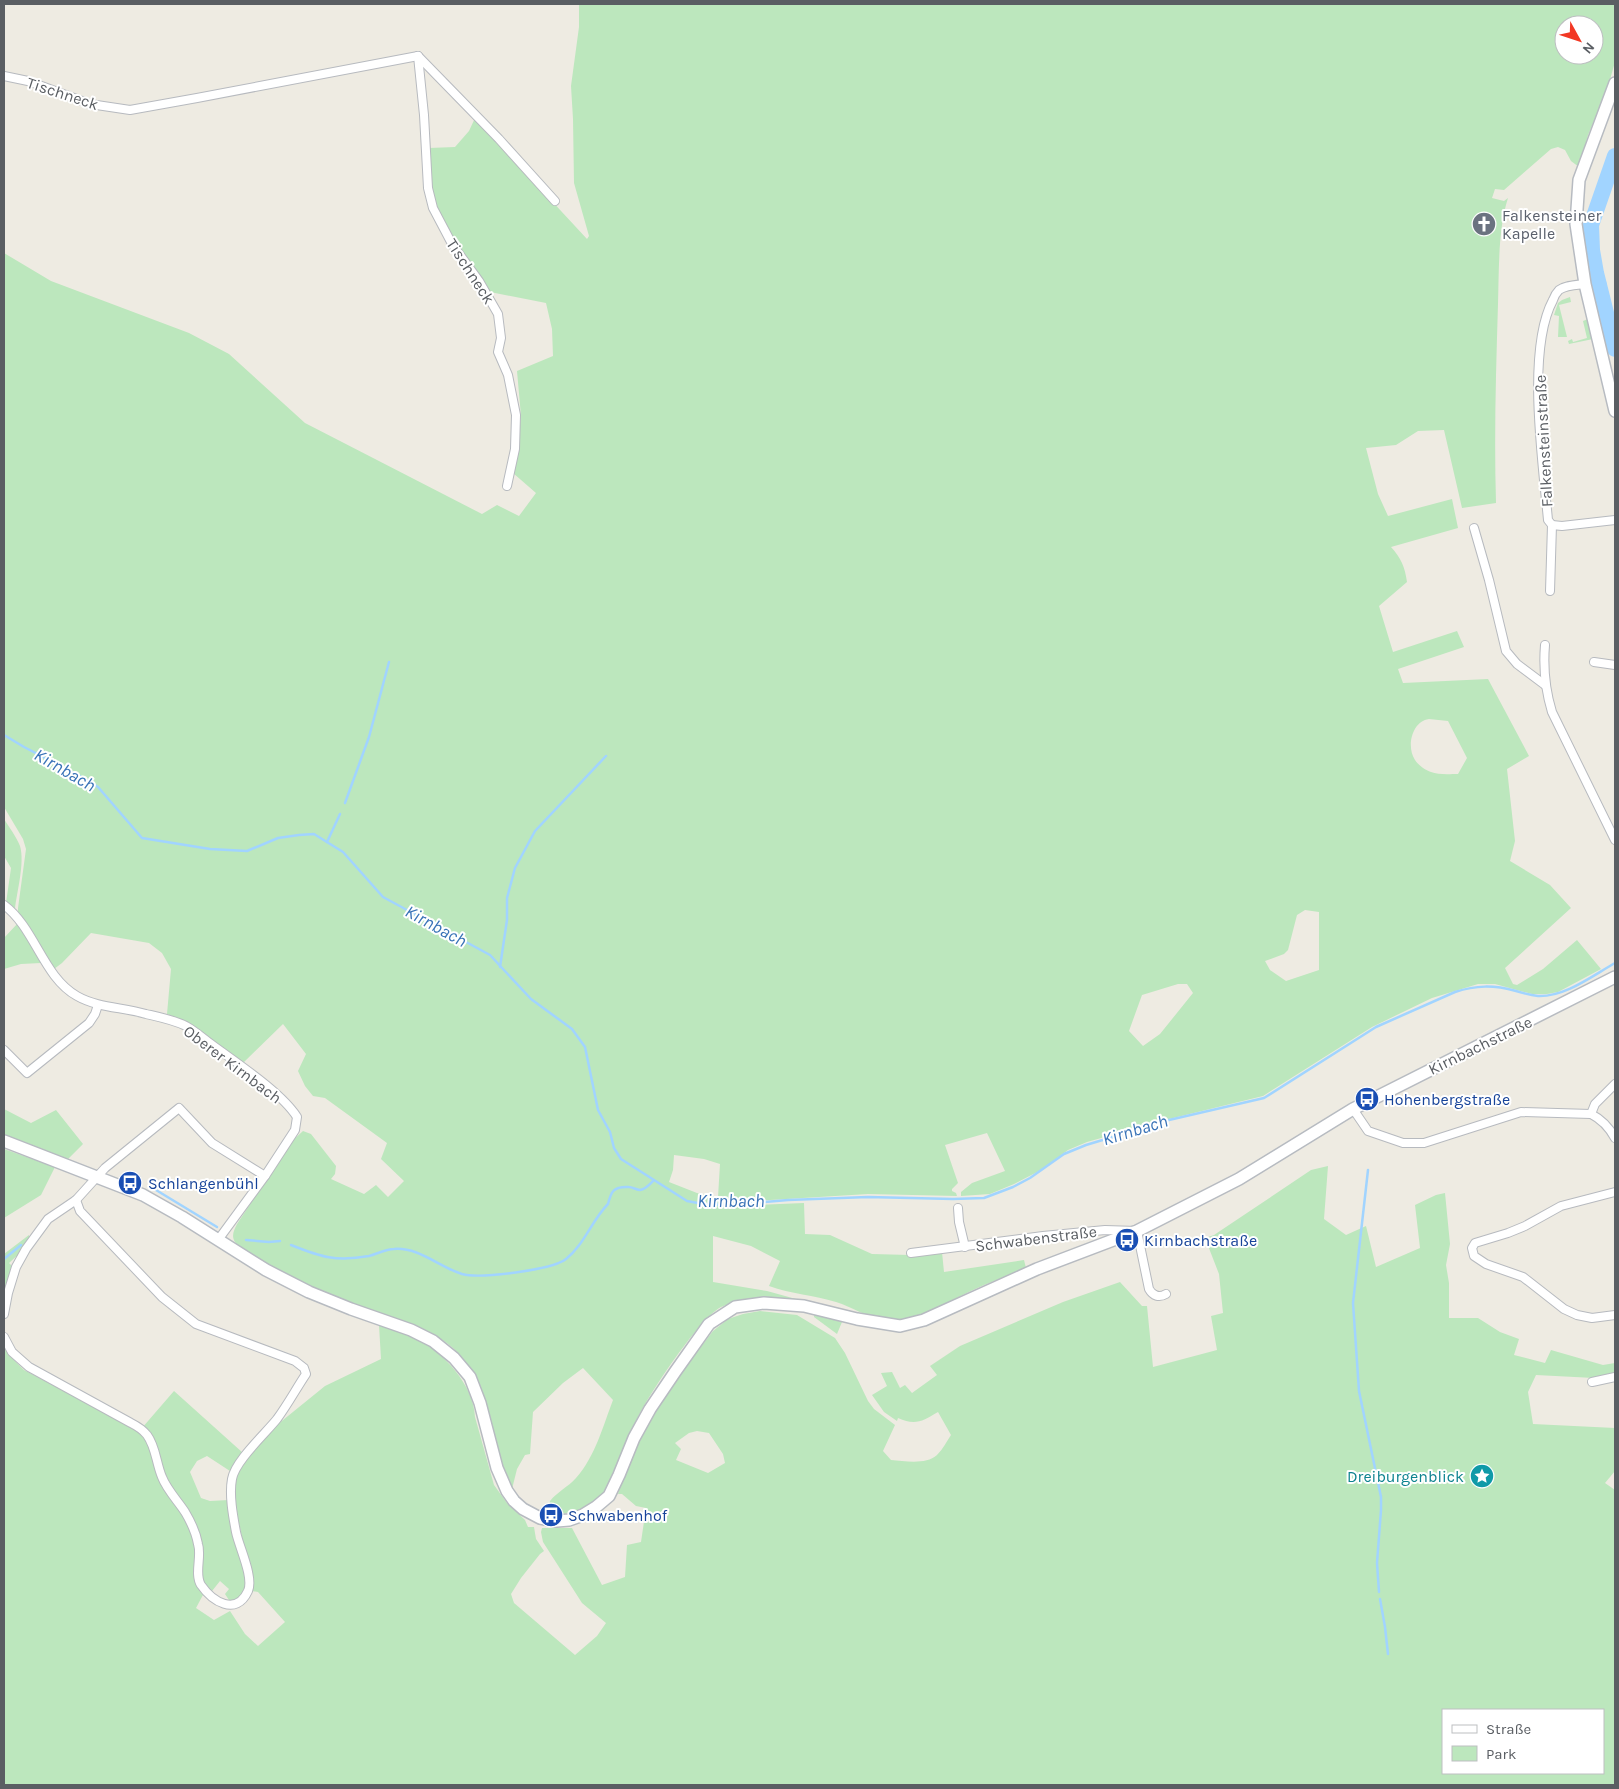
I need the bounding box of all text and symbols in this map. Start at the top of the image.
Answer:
north arrow [1554,15,1604,65]
text: N [1579,39,1598,57]
street label: Tischneck [25,73,101,114]
place label: Falkensteiner Kapelle [1502,206,1601,243]
church icon: Falkensteiner Kapelle [1471,211,1497,237]
street label: Tischneck [442,235,499,308]
street label: Falkensteinstraße [1531,374,1556,508]
water label: Kirnbach [30,744,100,796]
water label: Kirnbach [401,900,471,952]
street label: Kirnbachstraße [1425,1012,1535,1079]
street label: Oberer Kirnbach [180,1021,285,1107]
bus stop icon: Hohenbergstraße [1354,1086,1380,1112]
place label: Hohenbergstraße [1384,1090,1510,1109]
water label: Kirnbach [1100,1110,1170,1150]
bus stop icon: Schlangenbühl [117,1170,143,1196]
place label: Schlangenbühl [148,1174,259,1193]
water label: Kirnbach [697,1190,765,1212]
street label: Schwabenstraße [974,1222,1098,1255]
bus stop icon: Kirnbachstraße [1114,1227,1140,1253]
place label: Kirnbachstraße [1144,1231,1257,1250]
place icon: Dreiburgenblick [1469,1463,1495,1489]
place label: Dreiburgenblick [1347,1467,1464,1486]
bus stop icon: Schwabenhof [538,1502,564,1528]
place label: Schwabenhof [568,1506,668,1525]
legend [1442,1709,1604,1774]
text: Straße [1486,1720,1531,1738]
text: Park [1486,1745,1516,1763]

